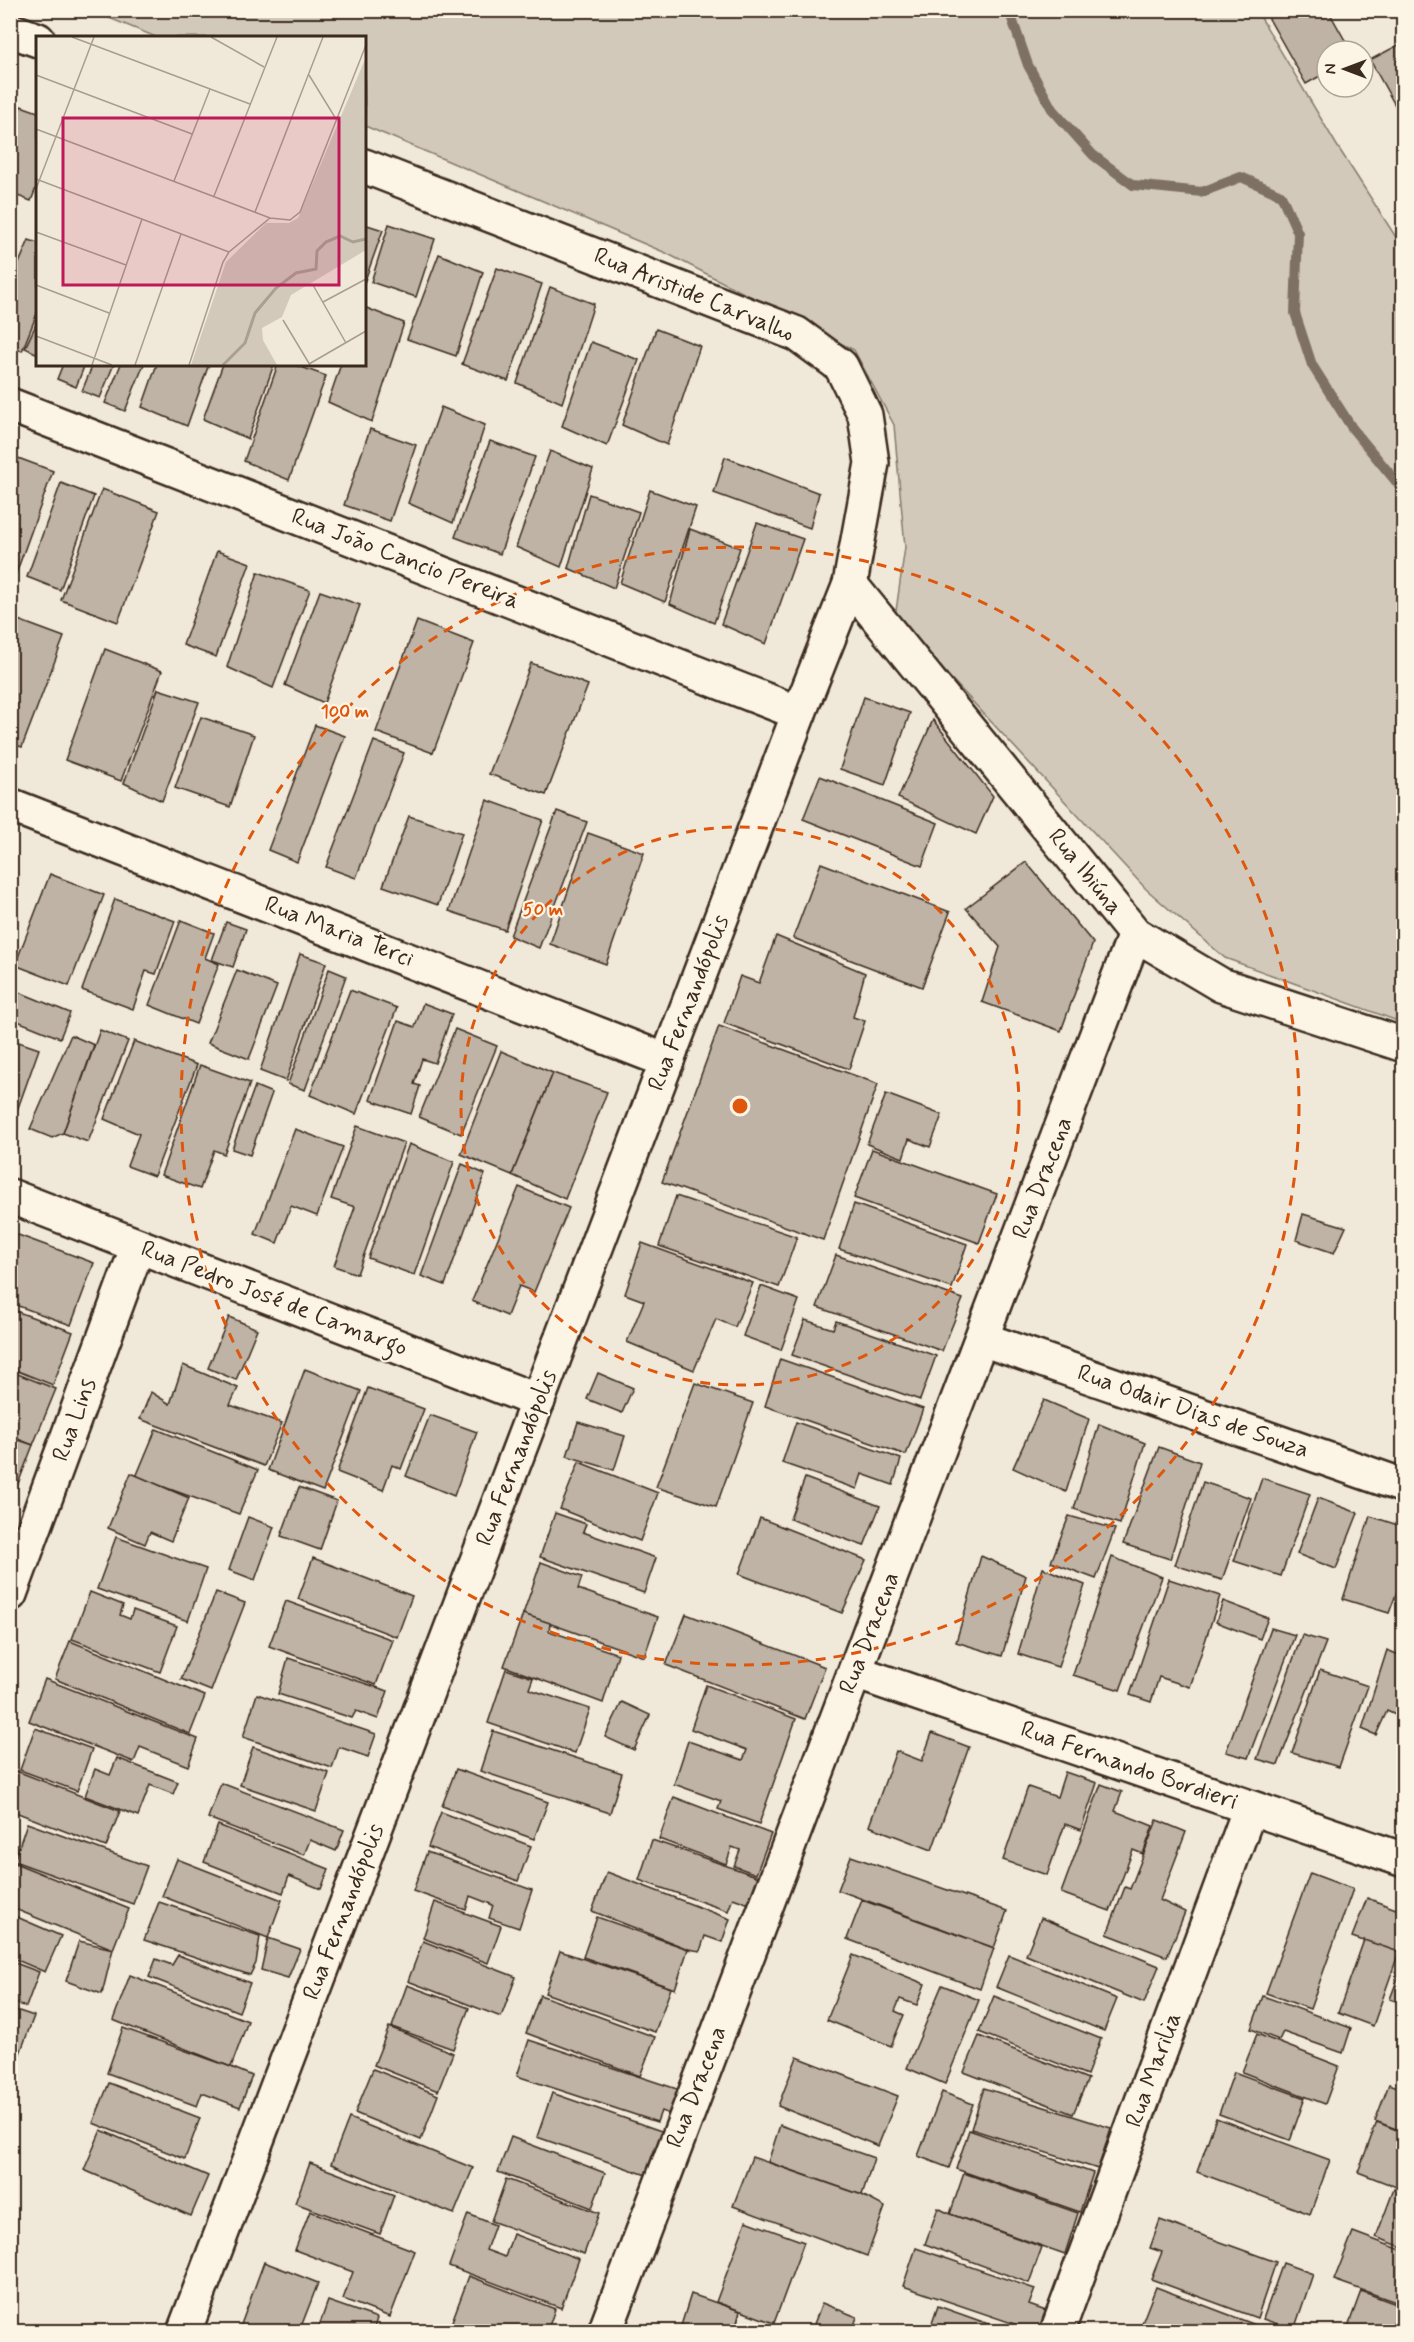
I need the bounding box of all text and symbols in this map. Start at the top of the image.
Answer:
inset map [36,36,366,366]
north arrow [1315,39,1375,99]
text: N [1321,64,1342,74]
street label: Rua Aristide Carvalho [589,241,799,349]
street label: Rua João Cancio Pereira [287,501,523,617]
text: 100 m [321,700,369,724]
street label: Rua Ibiúna [1041,822,1129,922]
street label: Rua Maria Terci [260,889,418,975]
text: 50 m [523,898,563,922]
street label: Rua Fernandópolis [641,910,737,1096]
centre of rings [730,1096,750,1116]
street label: Rua Dracena [1006,1113,1080,1243]
street label: Rua Pedro José de Camargo [135,1234,412,1367]
street label: Rua Odair Dias de Souza [1073,1358,1313,1466]
street label: Rua Fernandópolis [469,1365,565,1551]
street label: Rua Lins [46,1374,104,1466]
street label: Rua Dracena [833,1568,907,1698]
street label: Rua Fernando Bordieri [1016,1714,1242,1818]
street label: Rua Fernandópolis [296,1819,392,2005]
street label: Rua Marilia [1119,2008,1189,2132]
street label: Rua Dracena [660,2022,734,2152]

